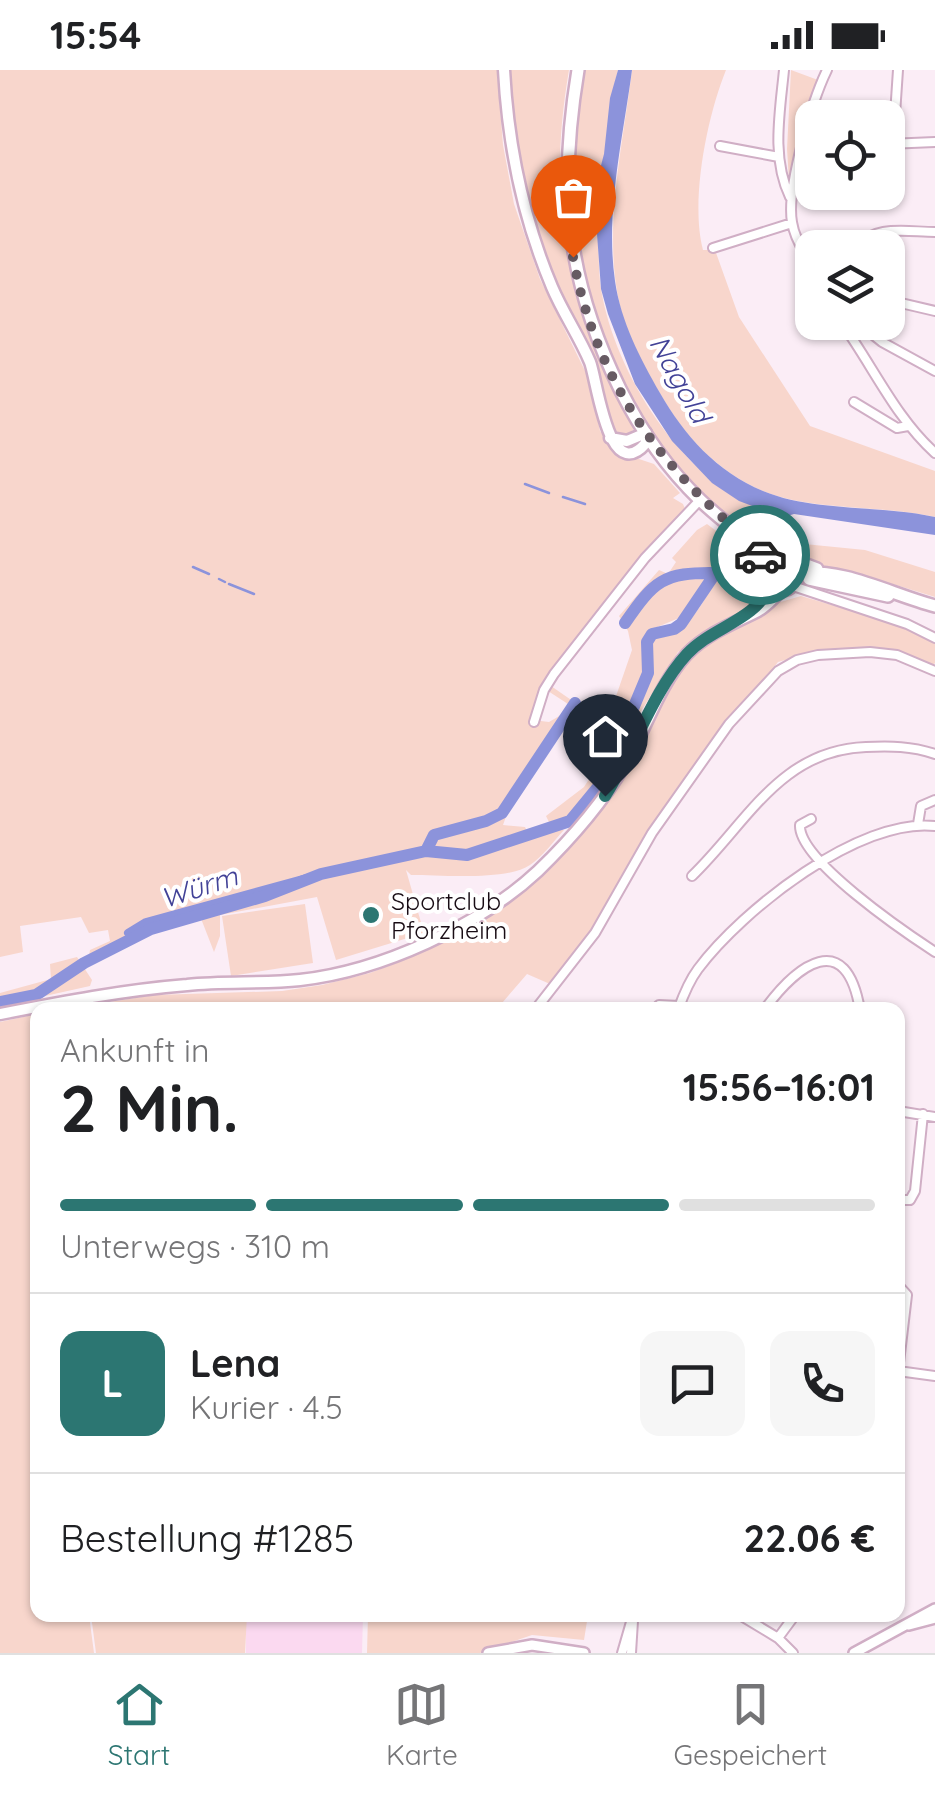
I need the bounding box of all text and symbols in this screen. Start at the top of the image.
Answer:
text: 15:54 [50,11,141,59]
map controls [795,100,905,340]
button: locate [795,100,905,210]
pin [531,155,616,258]
icon: bag [546,170,601,225]
button: layers [795,230,905,340]
water label: Nagold [642,329,720,431]
courier [710,505,810,605]
icon: car [733,528,788,583]
pin [563,694,648,797]
icon: home [578,709,633,764]
water label: Würm [156,858,242,915]
place label: Sportclub Pforzheim [391,885,507,945]
marker: Sportclub Pforzheim [360,904,382,926]
text: Ankunft in [60,1030,209,1070]
text: 15:56–16:01 [683,1063,875,1111]
text: 2 Min. [60,1067,239,1148]
text: Unterwegs · 310 m [60,1226,330,1266]
button: chat [640,1331,745,1436]
button: phone [770,1331,875,1436]
text: Lena [190,1339,280,1387]
text: L [102,1359,123,1407]
text: Kurier · 4.5 [190,1387,343,1427]
text: Bestellung #1285 [60,1514,354,1562]
text: 22.06 € [743,1514,875,1562]
tab: Start [108,1677,170,1772]
tab: Karte [386,1677,458,1772]
tab: Gespeichert [673,1677,827,1772]

